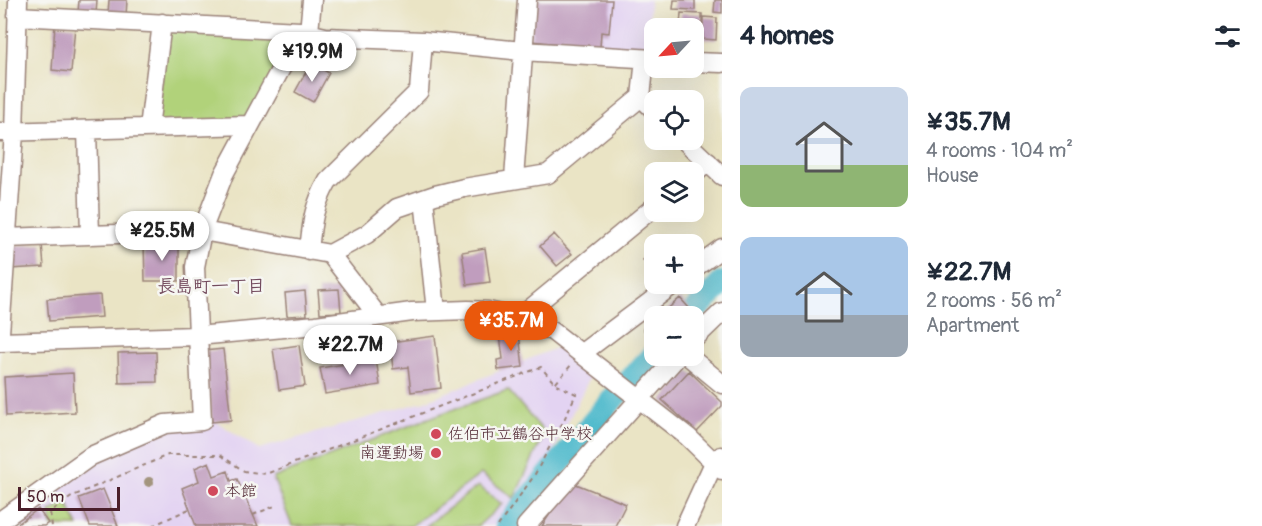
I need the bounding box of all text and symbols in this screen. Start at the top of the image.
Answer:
north arrow [644,18,704,78]
map controls [644,18,704,366]
text: 4 homes [740,20,834,52]
icon: filters [1211,20,1244,53]
pin: ¥19.9M [263,32,361,83]
text: ¥19.9M [281,39,343,64]
button: locate [644,90,704,150]
text: ¥35.7M [926,106,1011,138]
icon: home [788,111,860,183]
text: 4 rooms · 104 m² [926,138,1073,163]
button: layers [644,162,704,222]
text: House [926,163,978,188]
pin: ¥25.5M [113,211,211,262]
text: ¥25.5M [129,218,195,243]
button: + [644,234,704,294]
text: ¥22.7M [926,256,1011,288]
icon: home [788,261,860,333]
district label: 長島町一丁目 [157,275,265,298]
text: 2 rooms · 56 m² [926,288,1062,313]
pin: ¥35.7M [462,301,560,352]
button: − [644,306,704,366]
text: ¥35.7M [478,308,544,333]
text: Apartment [926,313,1019,338]
pin: ¥22.7M [301,325,399,376]
text: ¥22.7M [317,332,383,357]
place label: 佐伯市立鶴谷中学校 [448,424,592,444]
marker: 佐伯市立鶴谷中学校 [429,427,443,441]
place label: 南運動場 [360,443,424,463]
marker: 南運動場 [429,446,443,460]
place label: 本館 [225,481,257,501]
scale bar [18,484,120,512]
marker: 本館 [206,484,220,498]
text: 50 m [27,487,64,507]

